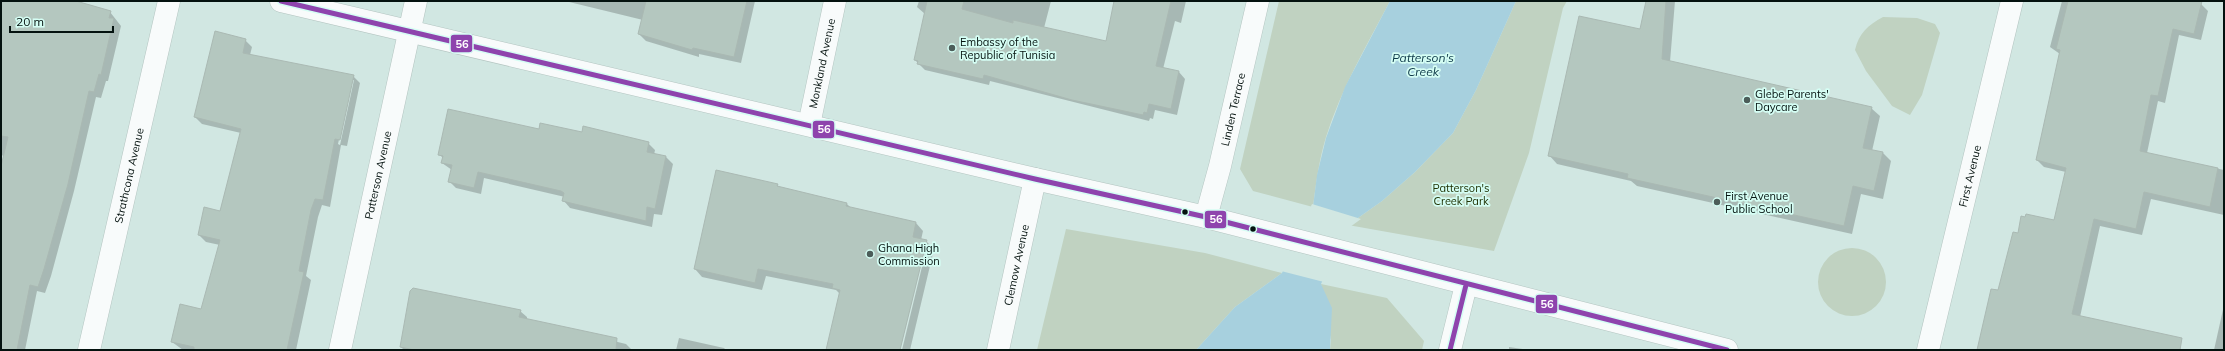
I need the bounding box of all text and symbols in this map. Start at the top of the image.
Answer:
scale bar [10,8,113,34]
text: 20 m [16,14,44,29]
street label: Monkland Avenue [806,17,838,109]
line badge: 56 [450,34,473,53]
place label: Embassy of the Republic of Tunisia [960,35,1055,62]
text: 56 [455,37,469,51]
marker: Embassy of the Republic of Tunisia [947,43,957,53]
water label: Patterson's Creek [1392,50,1454,79]
street label: Linden Terrace [1218,71,1248,147]
place label: Glebe Parents' Daycare [1755,87,1829,114]
marker: Glebe Parents' Daycare [1742,95,1752,105]
line badge: 56 [812,120,835,139]
text: 56 [817,122,831,136]
street label: Strathcona Avenue [111,126,147,225]
street label: Patterson Avenue [362,129,395,221]
street label: First Avenue [1956,144,1984,208]
park label: Patterson's Creek Park [1433,181,1490,208]
place label: First Avenue Public School [1725,189,1793,216]
marker: First Avenue Public School [1712,197,1722,207]
unlabelled marker [1180,207,1190,217]
line badge: 56 [1204,210,1227,229]
text: 56 [1209,212,1223,226]
street label: Clemow Avenue [1001,223,1032,307]
unlabelled marker [1248,224,1258,234]
place label: Ghana High Commission [878,241,940,268]
marker: Ghana High Commission [865,249,875,259]
line badge: 56 [1535,294,1558,314]
text: 56 [1540,297,1554,311]

